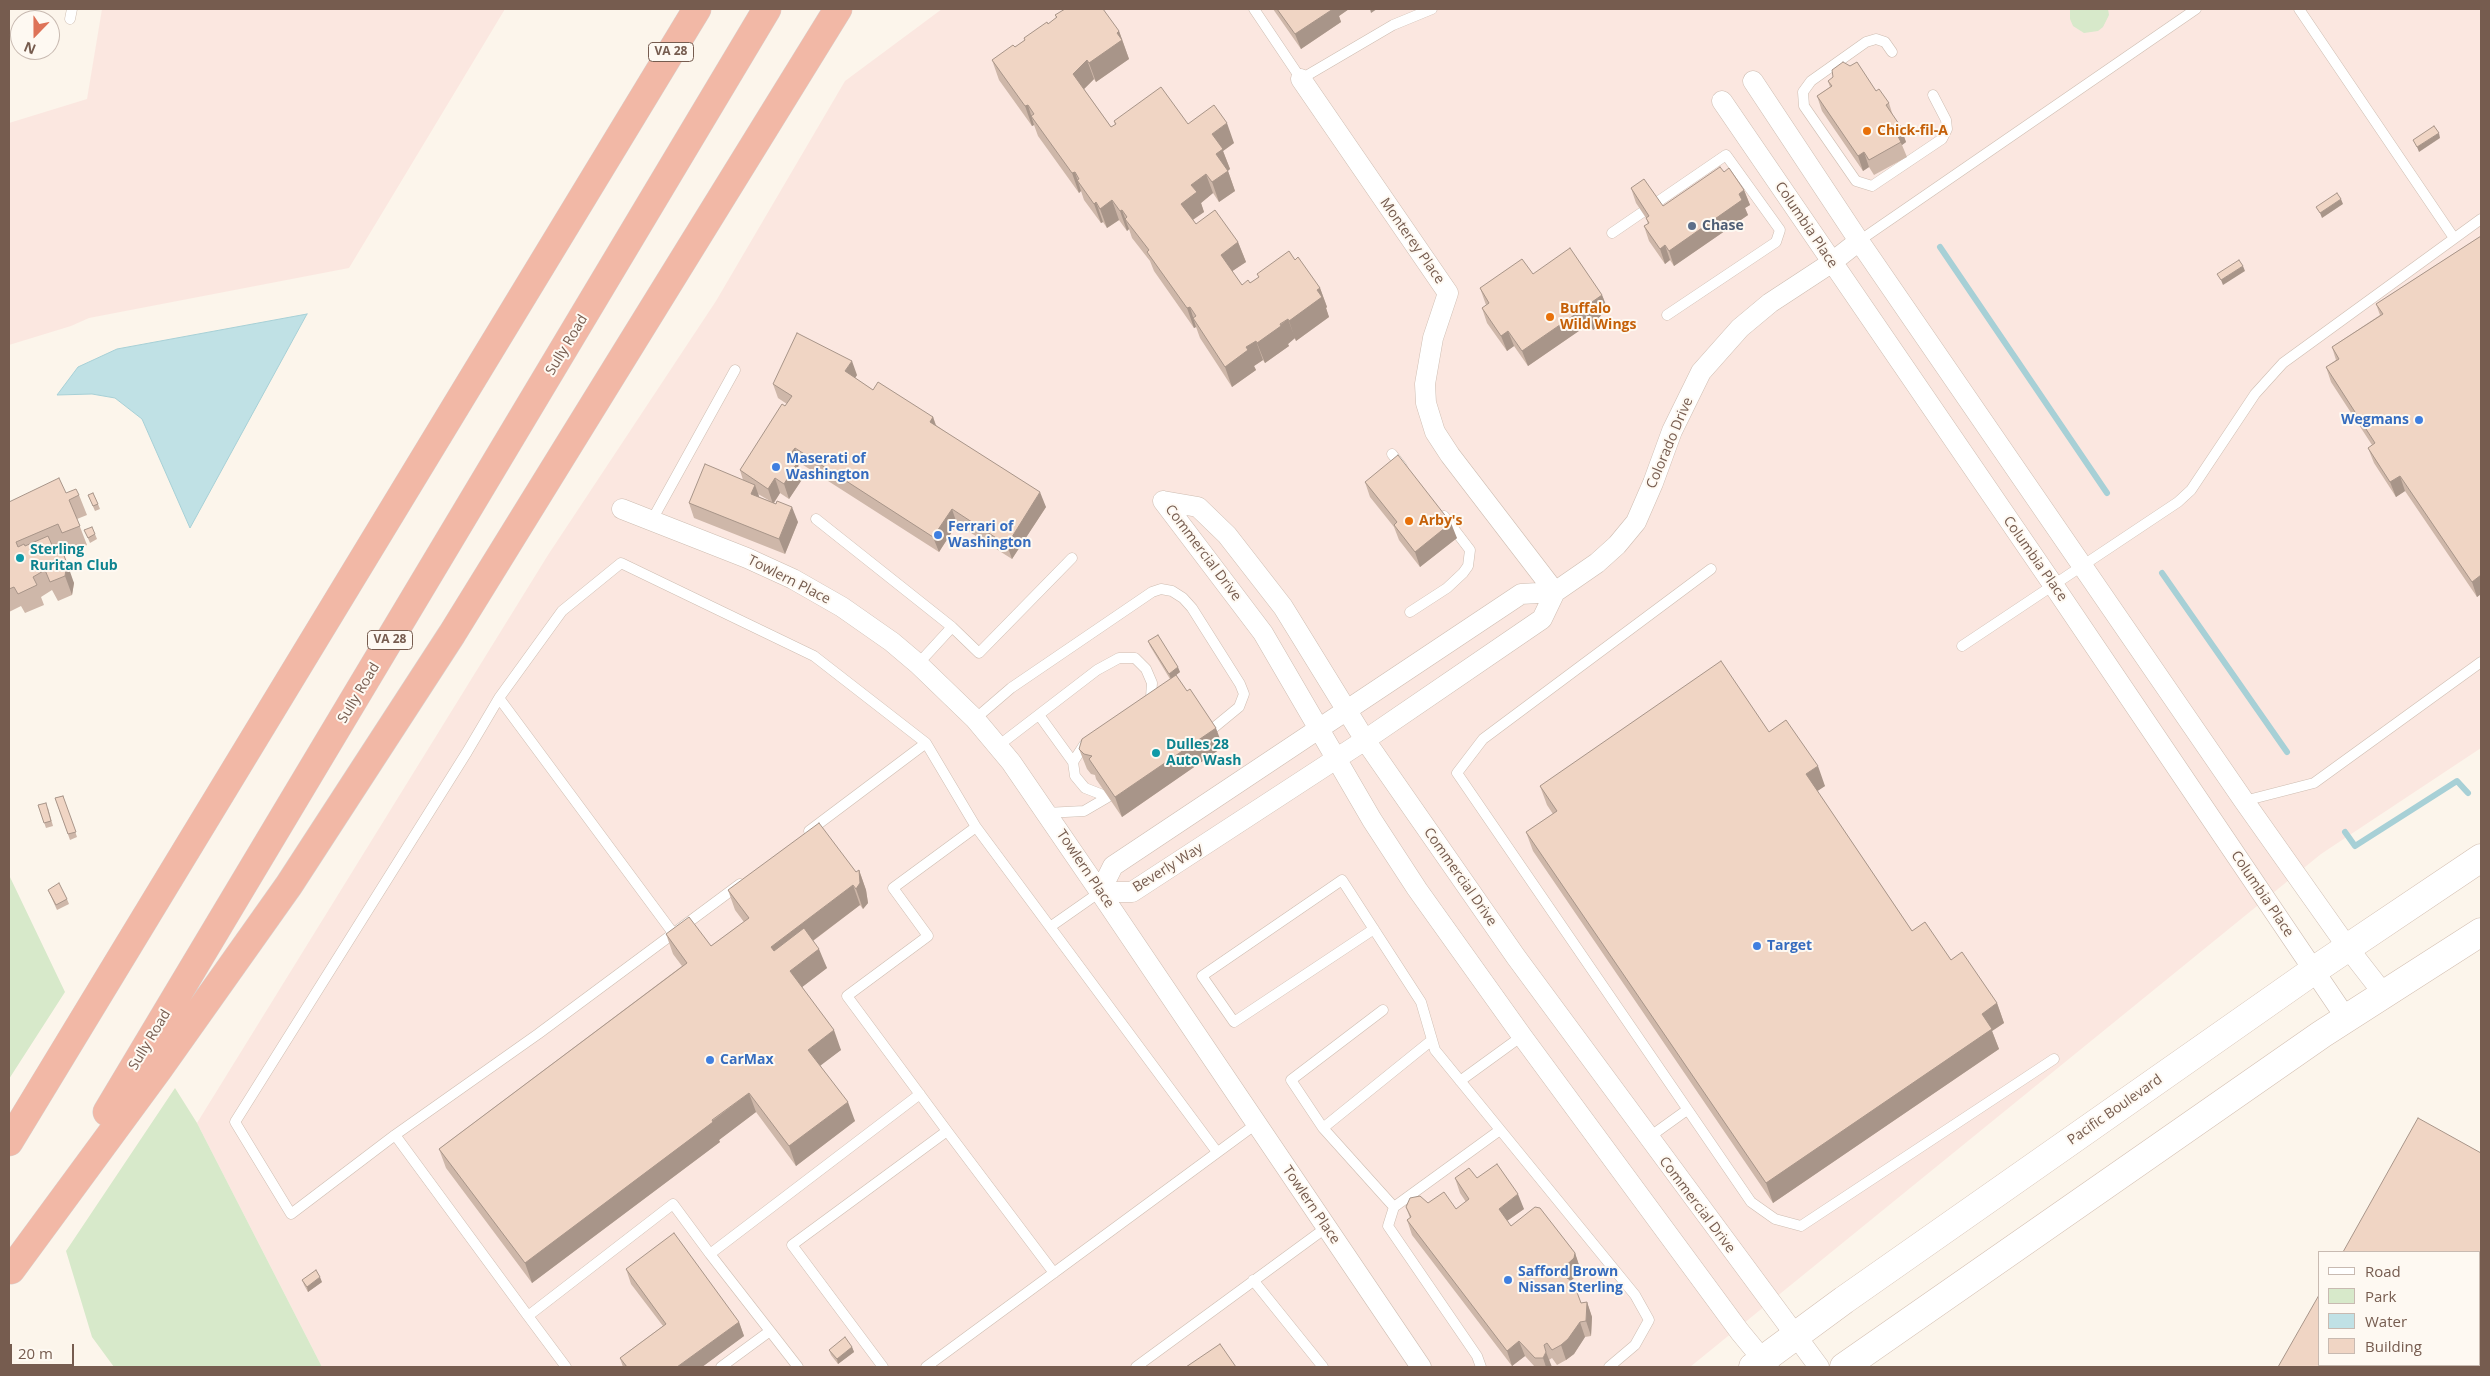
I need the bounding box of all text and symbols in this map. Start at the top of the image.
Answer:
north arrow [10,10,60,60]
text: N [21,38,38,59]
road number: VA 28 [648,42,694,62]
place label: Chick-fil-A [1877,123,1948,139]
marker: Chick-fil-A [1861,125,1873,137]
street label: Columbia Place [1771,179,1841,271]
street label: Monterey Place [1376,195,1448,287]
place label: Chase [1702,218,1744,234]
marker: Chase [1686,220,1698,232]
place label: Buffalo Wild Wings [1560,301,1636,334]
marker: Buffalo Wild Wings [1544,311,1556,323]
street label: Sully Road [542,312,592,378]
street label: Colorado Drive [1643,395,1697,491]
place label: Wegmans [2341,412,2409,428]
marker: Wegmans [2413,414,2425,426]
place label: Maserati of Washington [786,451,869,484]
marker: Maserati of Washington [770,461,782,473]
street label: Commercial Drive [1161,502,1245,604]
place label: Arby's [1419,513,1463,529]
street label: Columbia Place [1999,513,2071,605]
marker: Arby's [1403,515,1415,527]
place label: Ferrari of Washington [948,519,1031,552]
marker: Ferrari of Washington [932,529,944,541]
place label: Sterling Ruritan Club [30,542,118,574]
marker: Sterling Ruritan Club [14,552,26,564]
street label: Towlern Place [745,552,833,608]
road number: VA 28 [368,630,412,650]
street label: Sully Road [334,660,384,726]
place label: Dulles 28 Auto Wash [1166,737,1241,770]
marker: Dulles 28 Auto Wash [1150,747,1162,759]
street label: Commercial Drive [1420,825,1500,929]
street label: Towlern Place [1053,827,1117,911]
street label: Beverly Way [1130,840,1206,896]
street label: Columbia Place [2227,848,2297,940]
place label: Target [1767,938,1812,954]
marker: Target [1751,940,1763,952]
street label: Sully Road [125,1007,175,1073]
place label: CarMax [720,1052,773,1068]
marker: CarMax [704,1054,716,1066]
street label: Pacific Boulevard [2064,1071,2166,1149]
street label: Commercial Drive [1655,1154,1739,1256]
street label: Towlern Place [1279,1163,1343,1247]
legend [2318,1251,2480,1366]
text: Road [2365,1261,2401,1281]
place label: Safford Brown Nissan Sterling [1518,1264,1623,1296]
marker: Safford Brown Nissan Sterling [1502,1274,1514,1286]
text: Park [2365,1286,2396,1306]
text: Water [2365,1311,2407,1331]
scale bar [12,1334,76,1366]
text: Building [2365,1336,2422,1356]
text: 20 m [18,1343,53,1363]

